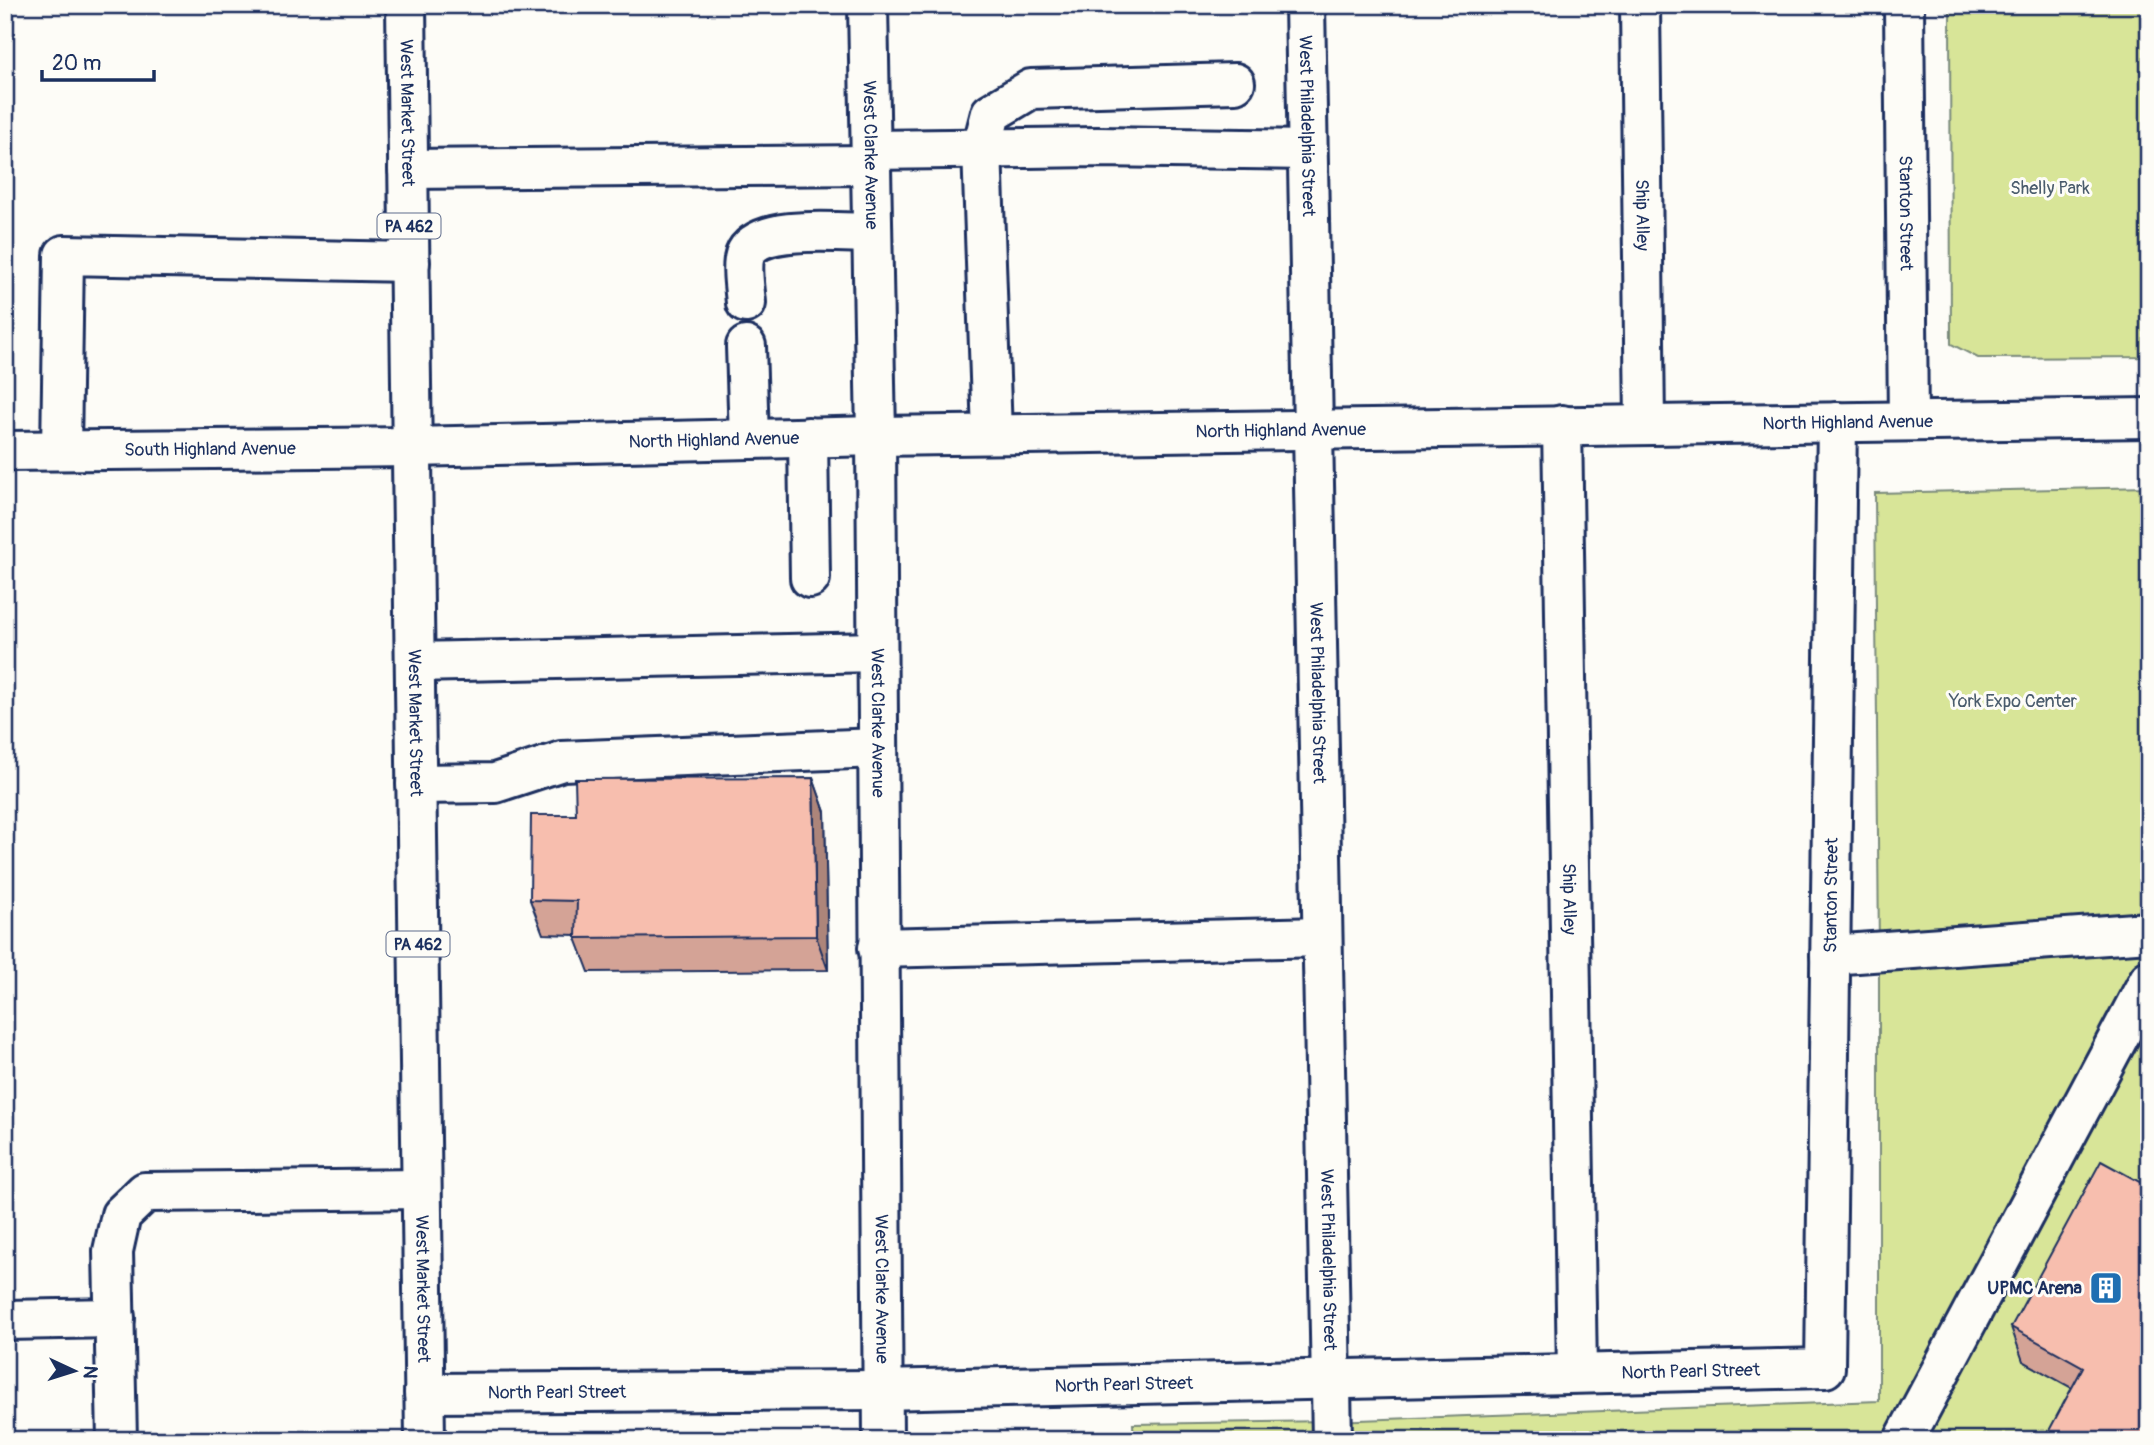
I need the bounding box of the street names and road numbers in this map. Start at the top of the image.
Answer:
street label: West Philadelphia Street [1294,35,1320,218]
street label: West Market Street [394,39,419,188]
street label: West Clarke Avenue [857,80,883,230]
street label: Stanton Street [1893,155,1918,272]
street label: Ship Alley [1630,179,1654,251]
road number: PA 462 [378,214,440,238]
street label: North Highland Avenue [1762,410,1933,435]
street label: North Highland Avenue [1195,418,1366,443]
street label: North Highland Avenue [628,427,800,454]
street label: South Highland Avenue [124,437,296,462]
street label: West Philadelphia Street [1304,602,1331,785]
street label: West Clarke Avenue [865,648,890,798]
street label: West Market Street [403,649,427,798]
street label: Stanton Street [1819,837,1844,953]
street label: Ship Alley [1557,863,1581,935]
road number: PA 462 [386,932,450,956]
street label: West Philadelphia Street [1315,1169,1341,1352]
street label: West Clarke Avenue [869,1214,893,1364]
street label: West Market Street [410,1215,435,1364]
street label: North Pearl Street [1621,1358,1761,1385]
street label: North Pearl Street [1054,1372,1194,1398]
street label: North Pearl Street [488,1381,627,1405]

